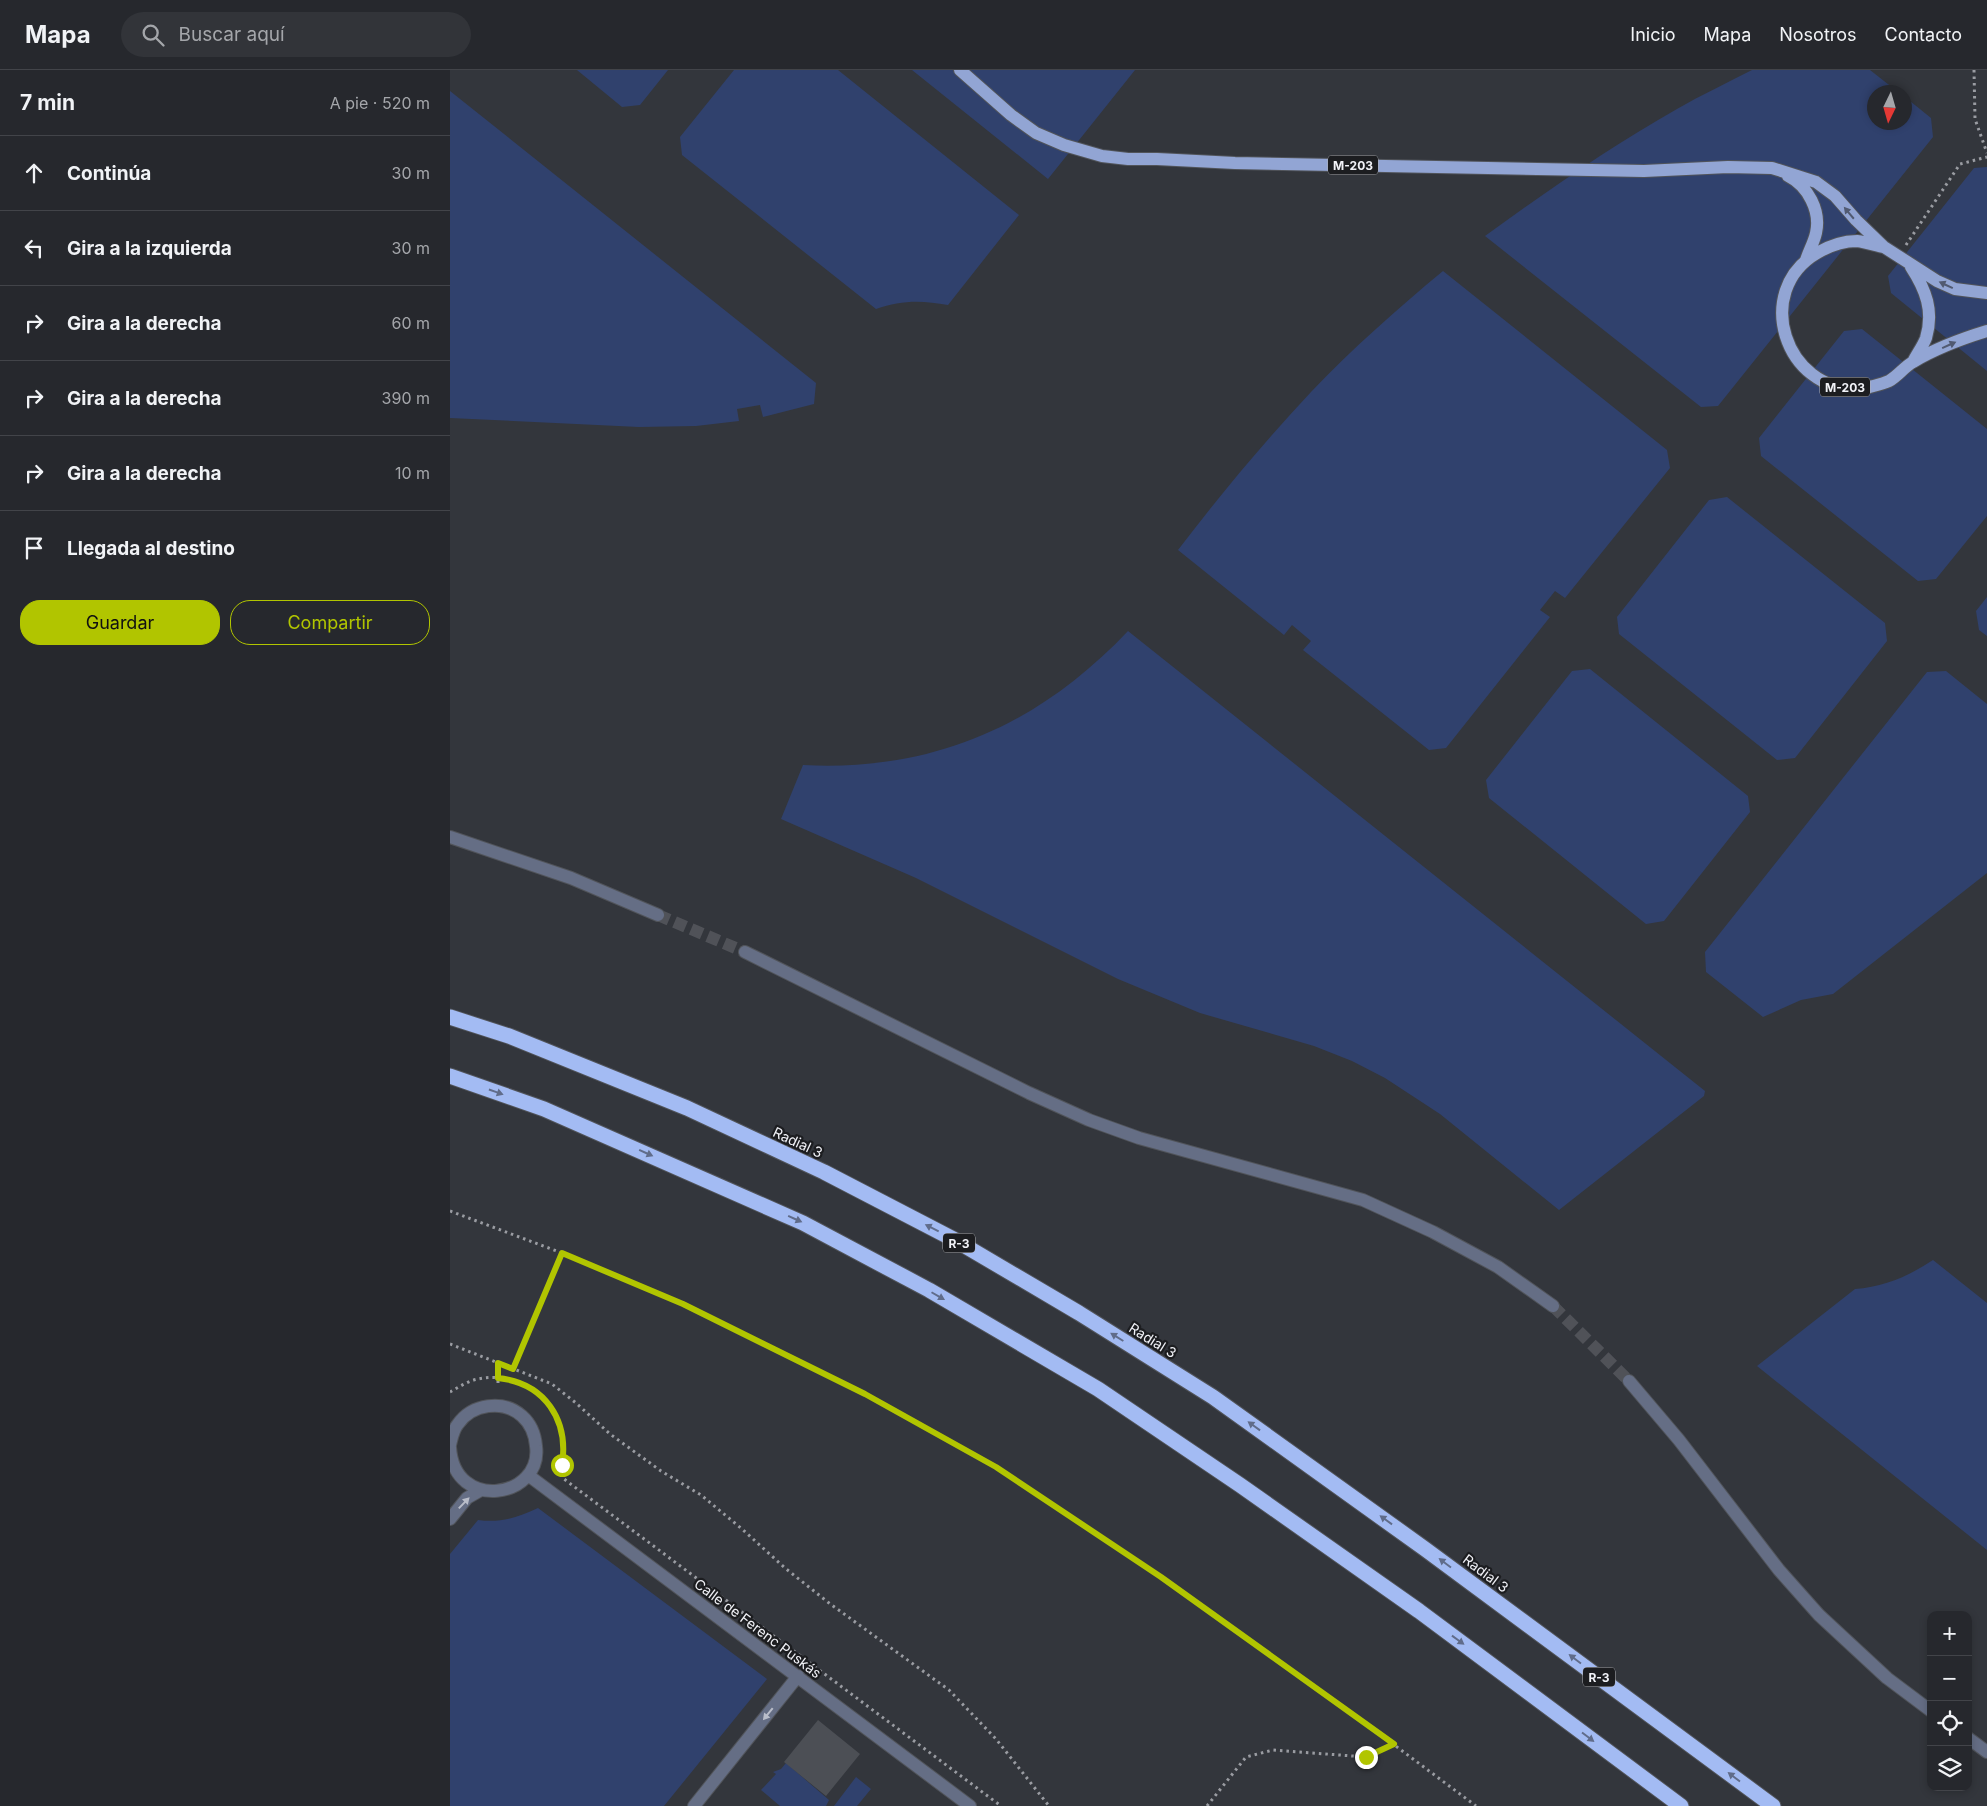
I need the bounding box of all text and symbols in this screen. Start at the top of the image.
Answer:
search box [121,12,471,57]
text: Mapa [25,20,91,49]
icon: search [139,21,167,49]
text: Buscar aquí [179,23,285,46]
text: Inicio [1630,24,1676,45]
text: Mapa [1704,24,1751,45]
text: Nosotros [1779,24,1857,45]
text: Contacto [1885,24,1962,45]
north arrow [1867,85,1912,130]
text: 7 min [20,90,75,115]
text: A pie · 520 m [330,93,430,113]
road number: M-203 [1328,156,1378,174]
icon: ahead [20,159,48,187]
text: Continúa [67,162,151,185]
text: 30 m [392,163,430,183]
one-way arrow [1843,207,1855,219]
icon: left [20,234,48,262]
text: Gira a la izquierda [67,237,232,260]
text: 30 m [392,238,430,258]
one-way arrow [1939,280,1953,288]
icon: right [20,309,48,337]
text: Gira a la derecha [67,312,222,335]
text: 60 m [391,313,430,333]
one-way arrow [1942,341,1956,349]
road number: M-203 [1820,378,1870,396]
icon: right [20,384,48,412]
text: Gira a la derecha [67,387,222,410]
text: 390 m [382,388,430,408]
icon: right [20,459,48,487]
text: Gira a la derecha [67,462,222,485]
text: 10 m [395,463,430,483]
icon: arrive [20,534,48,562]
text: Llegada al destino [67,537,235,560]
button: Guardar [20,600,220,645]
button: Compartir [230,600,430,645]
one-way arrow [489,1088,504,1096]
street label: Radial 3 [771,1123,825,1161]
one-way arrow [639,1150,653,1158]
one-way arrow [788,1216,802,1224]
one-way arrow [925,1224,939,1232]
road number: R-3 [943,1234,975,1252]
one-way arrow [932,1291,945,1300]
street label: Radial 3 [1126,1319,1180,1361]
one-way arrow [1111,1333,1124,1342]
one-way arrow [1247,1421,1260,1431]
route start [551,1454,574,1477]
one-way arrow [458,1497,470,1509]
one-way arrow [1379,1515,1393,1525]
street label: Radial 3 [1460,1550,1512,1596]
one-way arrow [1438,1558,1452,1568]
street label: Calle de Ferenc Puskás [691,1575,825,1681]
map controls [1927,1611,1972,1791]
button: + [1927,1611,1972,1656]
one-way arrow [1451,1635,1465,1645]
one-way arrow [1569,1654,1582,1665]
button: − [1927,1656,1972,1701]
road number: R-3 [1583,1668,1615,1686]
button: locate [1927,1701,1972,1746]
one-way arrow [762,1708,773,1721]
one-way arrow [1581,1732,1595,1742]
route end [1355,1746,1378,1769]
button: layers [1927,1746,1972,1791]
one-way arrow [1727,1772,1741,1782]

